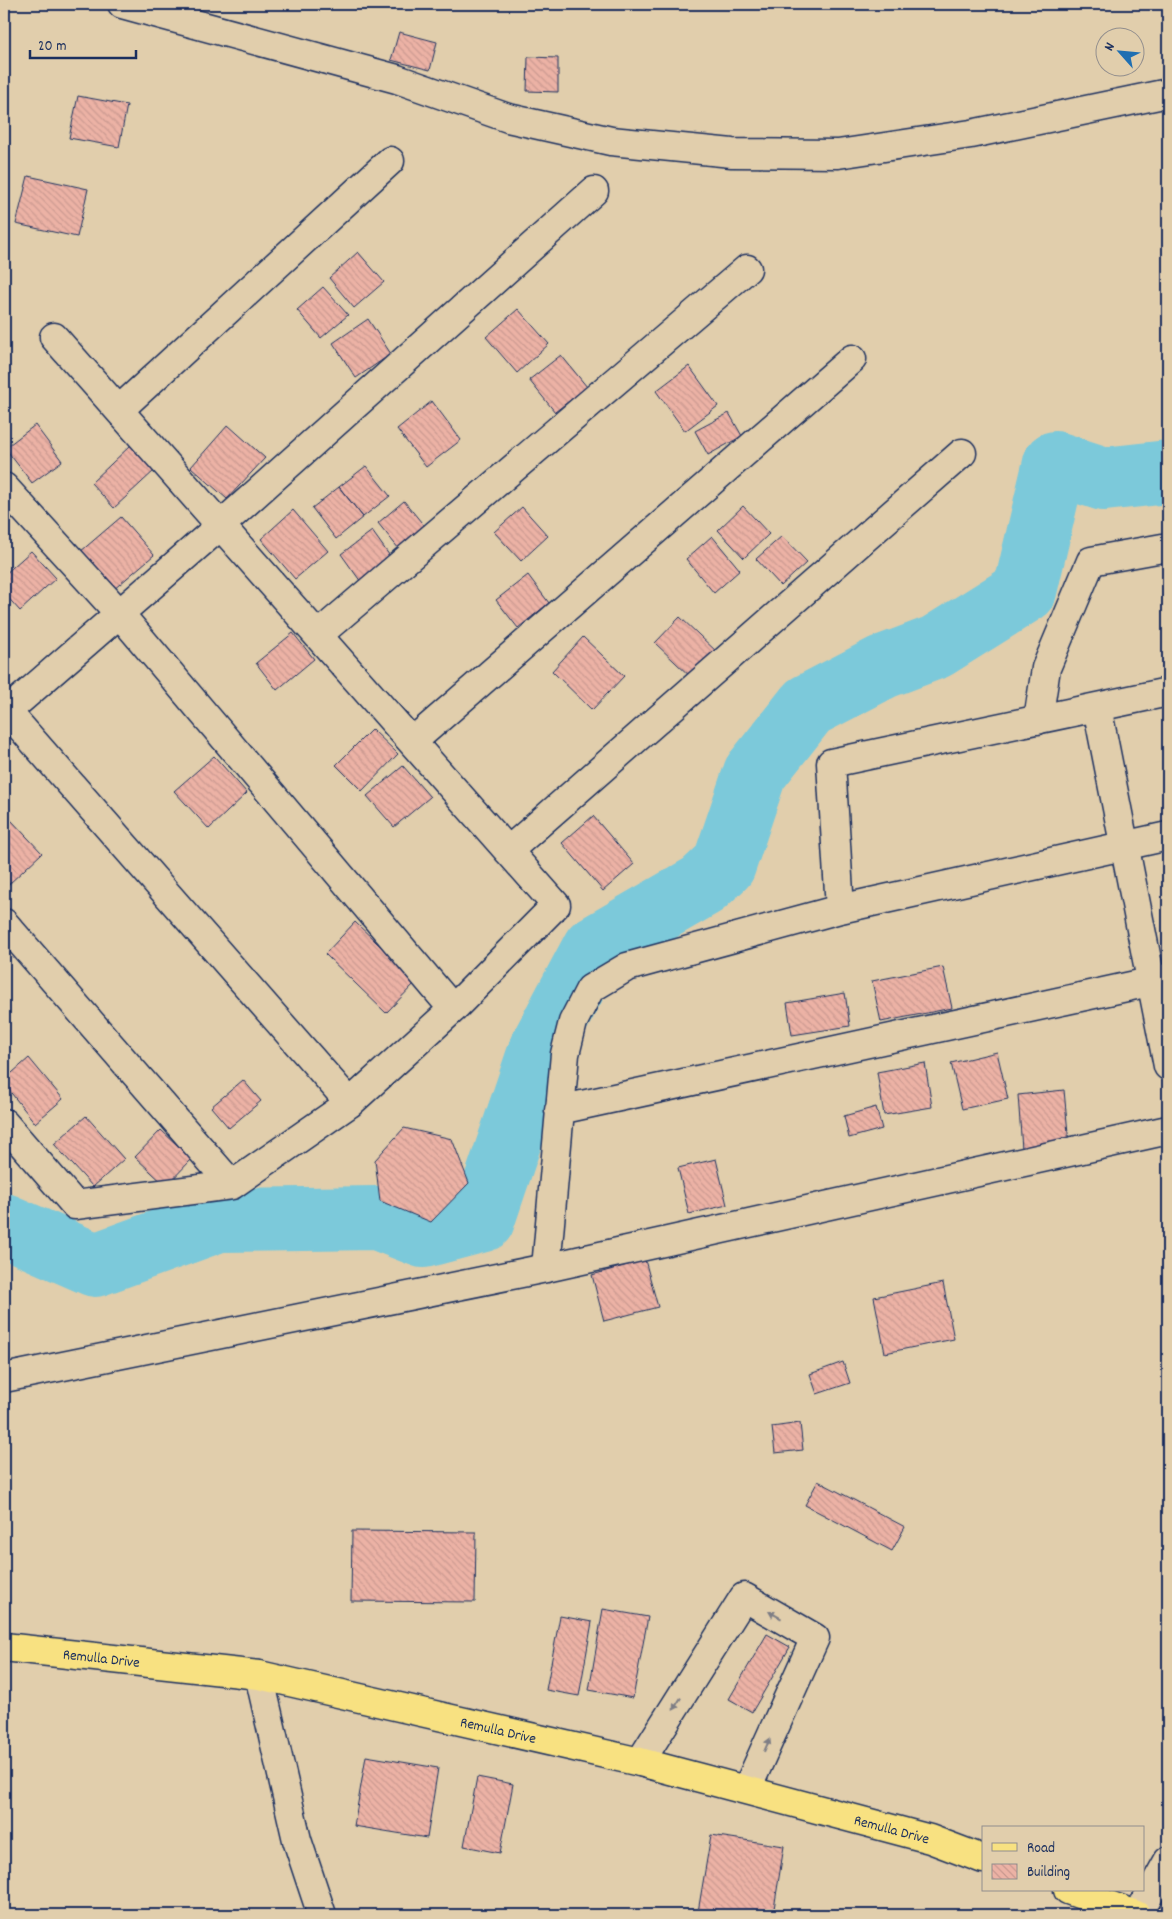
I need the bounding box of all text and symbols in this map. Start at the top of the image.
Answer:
scale bar [30,28,136,60]
north arrow [1094,28,1144,78]
text: 20 m [38,36,66,58]
text: N [1100,39,1121,55]
one-way arrow [769,1611,782,1620]
street label: Remulla Drive [62,1645,141,1675]
one-way arrow [672,1698,681,1711]
street label: Remulla Drive [458,1712,538,1751]
one-way arrow [763,1738,771,1752]
street label: Remulla Drive [851,1810,932,1851]
legend [982,1826,1144,1892]
text: Road [1027,1838,1055,1860]
text: Building [1027,1862,1070,1884]

